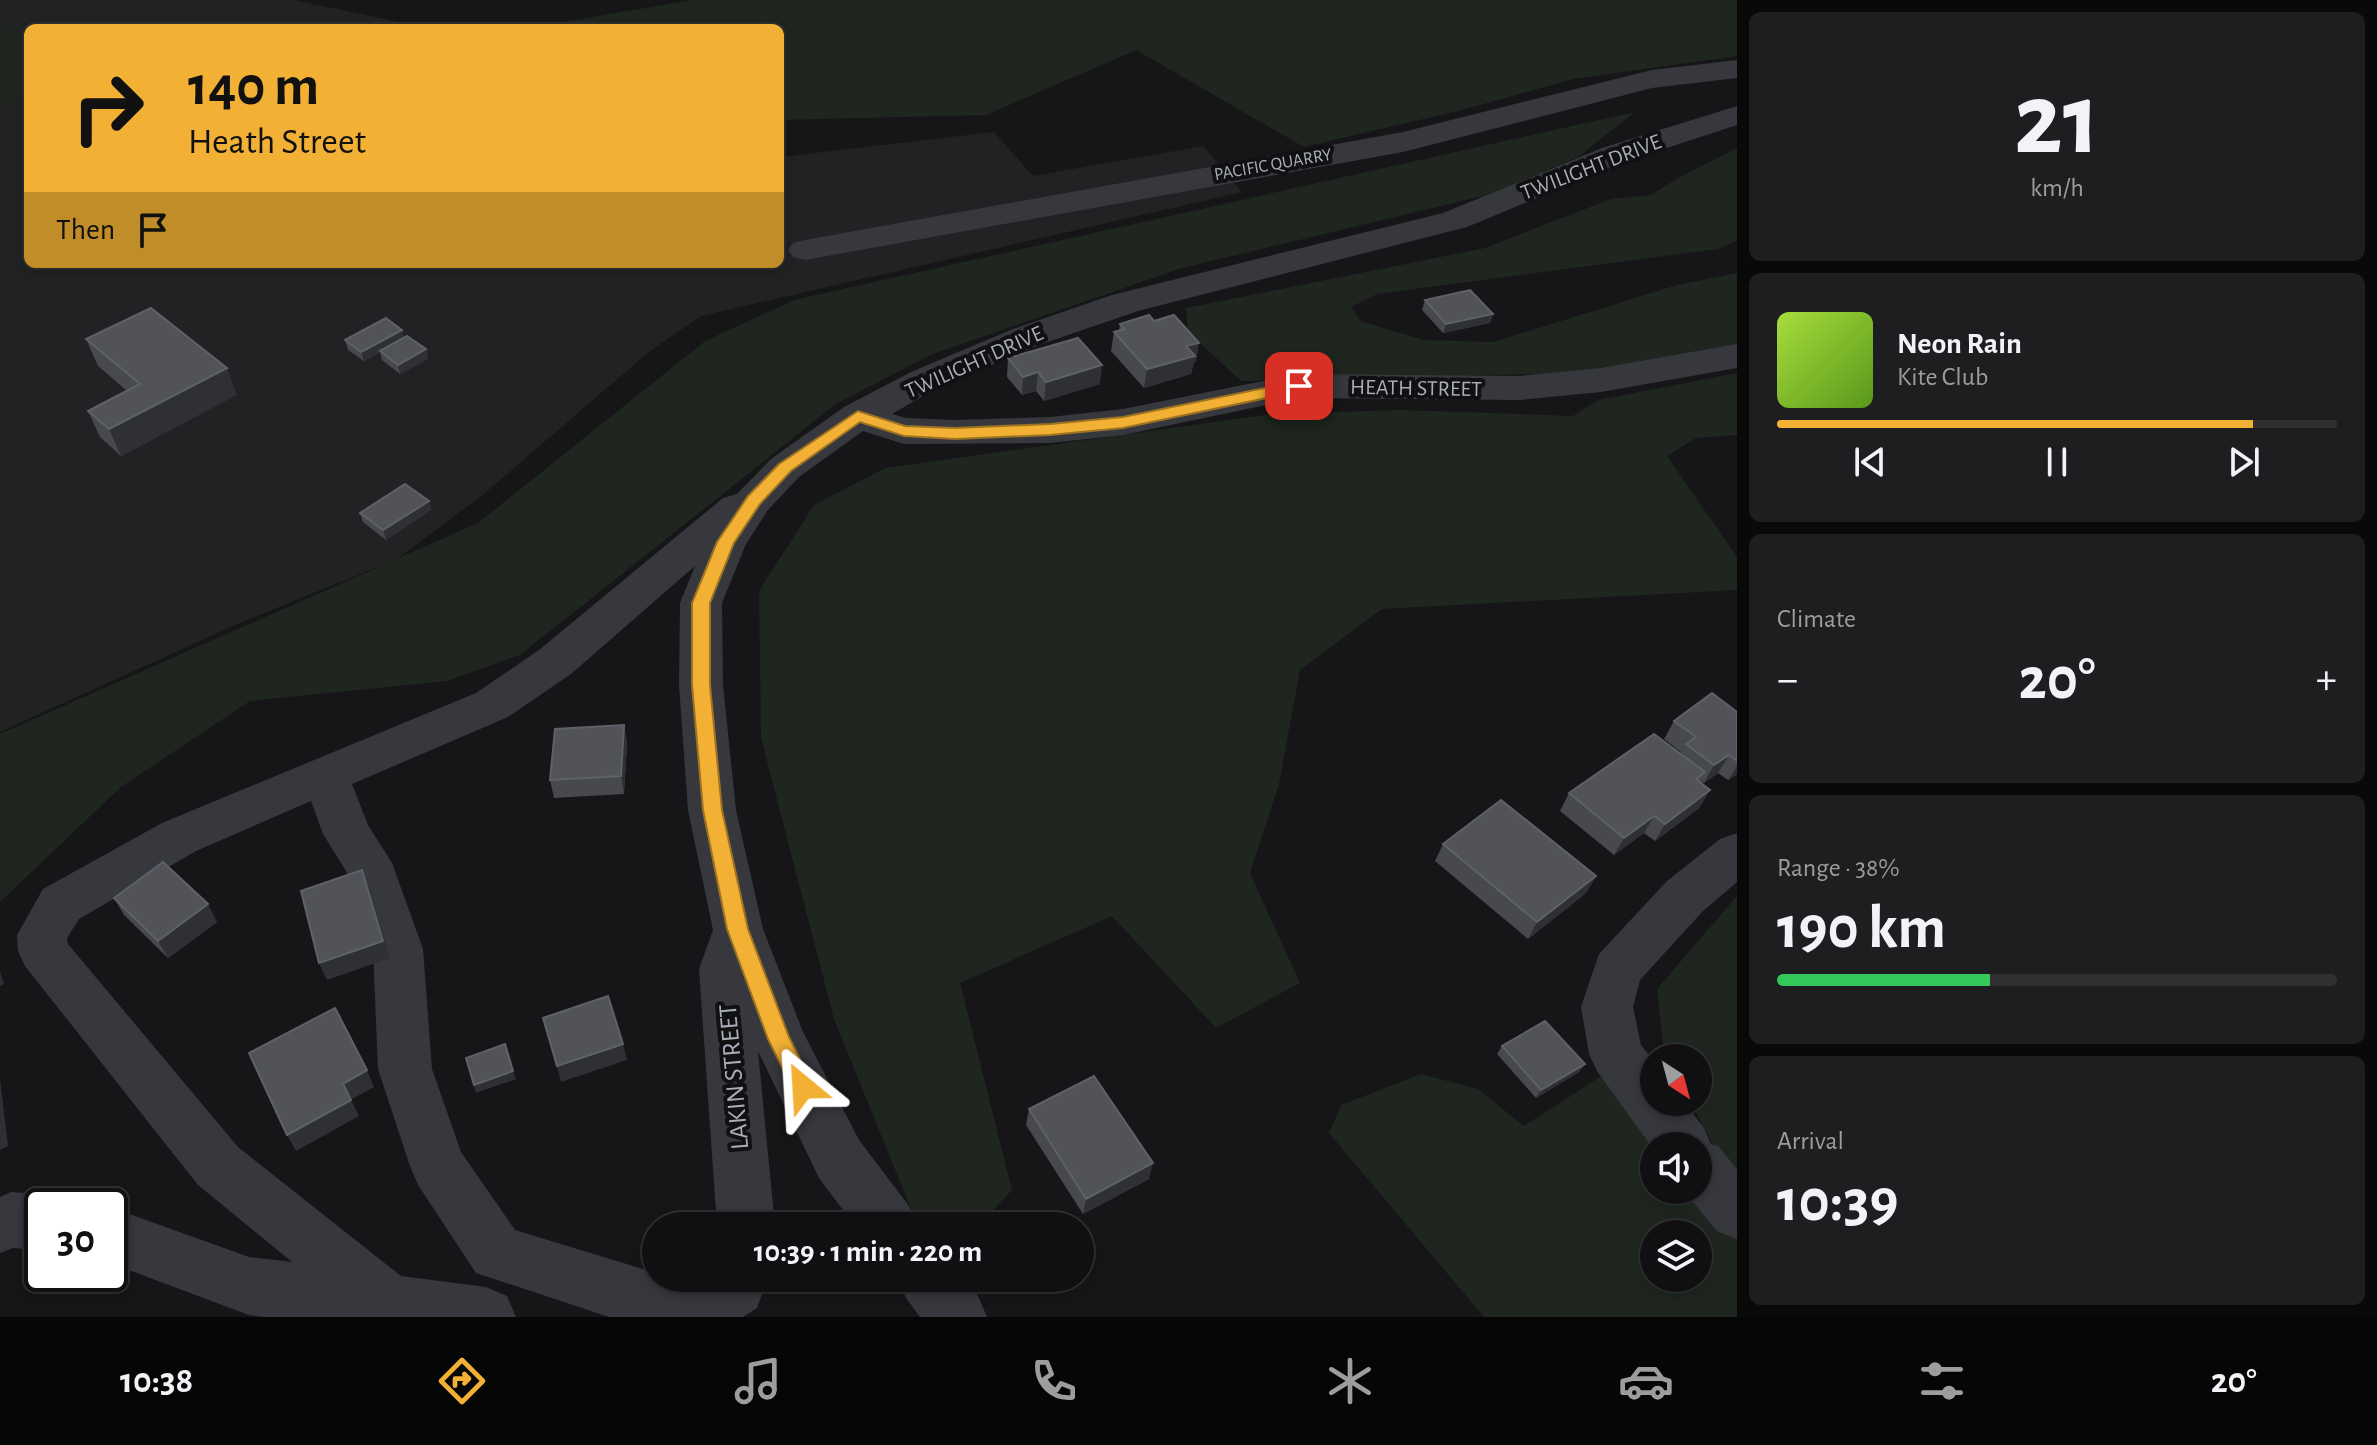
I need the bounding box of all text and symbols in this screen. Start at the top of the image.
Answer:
icon: right [56,56,160,160]
text: 140 m [188,59,319,115]
text: 21 [2014,69,2100,173]
text: Heath Street [188,124,366,160]
street label: TWILIGHT DRIVE [1518,130,1665,204]
street label: PACIFIC QUARRY [1213,146,1334,184]
text: km/h [2030,175,2084,201]
icon: arrive [131,208,175,252]
text: Then [56,215,115,245]
street label: TWILIGHT DRIVE [902,322,1047,402]
text: Neon Rain [1897,329,2022,359]
pin [1265,352,1333,420]
icon: arrive [1277,364,1321,408]
text: Kite Club [1897,364,1988,390]
street label: HEATH STREET [1350,376,1482,400]
icon: previous [1848,440,1892,484]
icon: pause [2035,440,2079,484]
icon: next [2222,440,2266,484]
text: Climate [1777,606,1856,632]
text: 20° [2018,650,2096,710]
text: − [1777,658,1798,702]
text: + [2316,658,2337,702]
text: Range · 38% [1777,855,1900,881]
text: 190 km [1777,899,1946,959]
street label: LAKIN STREET [715,1003,753,1151]
north arrow [1640,1044,1712,1116]
map controls [1640,1044,1712,1292]
position arrow [761,1045,845,1129]
text: Arrival [1777,1128,1844,1154]
button: sound [1640,1132,1712,1204]
text: 10:39 [1777,1172,1898,1232]
speed limit sign: 30 [24,1188,128,1292]
button: layers [1640,1220,1712,1292]
text: 10:39 · 1 min · 220 m [754,1237,982,1267]
icon: directions [434,1353,490,1409]
icon: music [730,1353,786,1409]
icon: phone [1026,1353,1082,1409]
icon: climate [1322,1353,1378,1409]
icon: car [1618,1353,1674,1409]
icon: filters [1914,1353,1970,1409]
text: 10:38 [120,1363,193,1399]
text: 20° [2211,1363,2257,1399]

